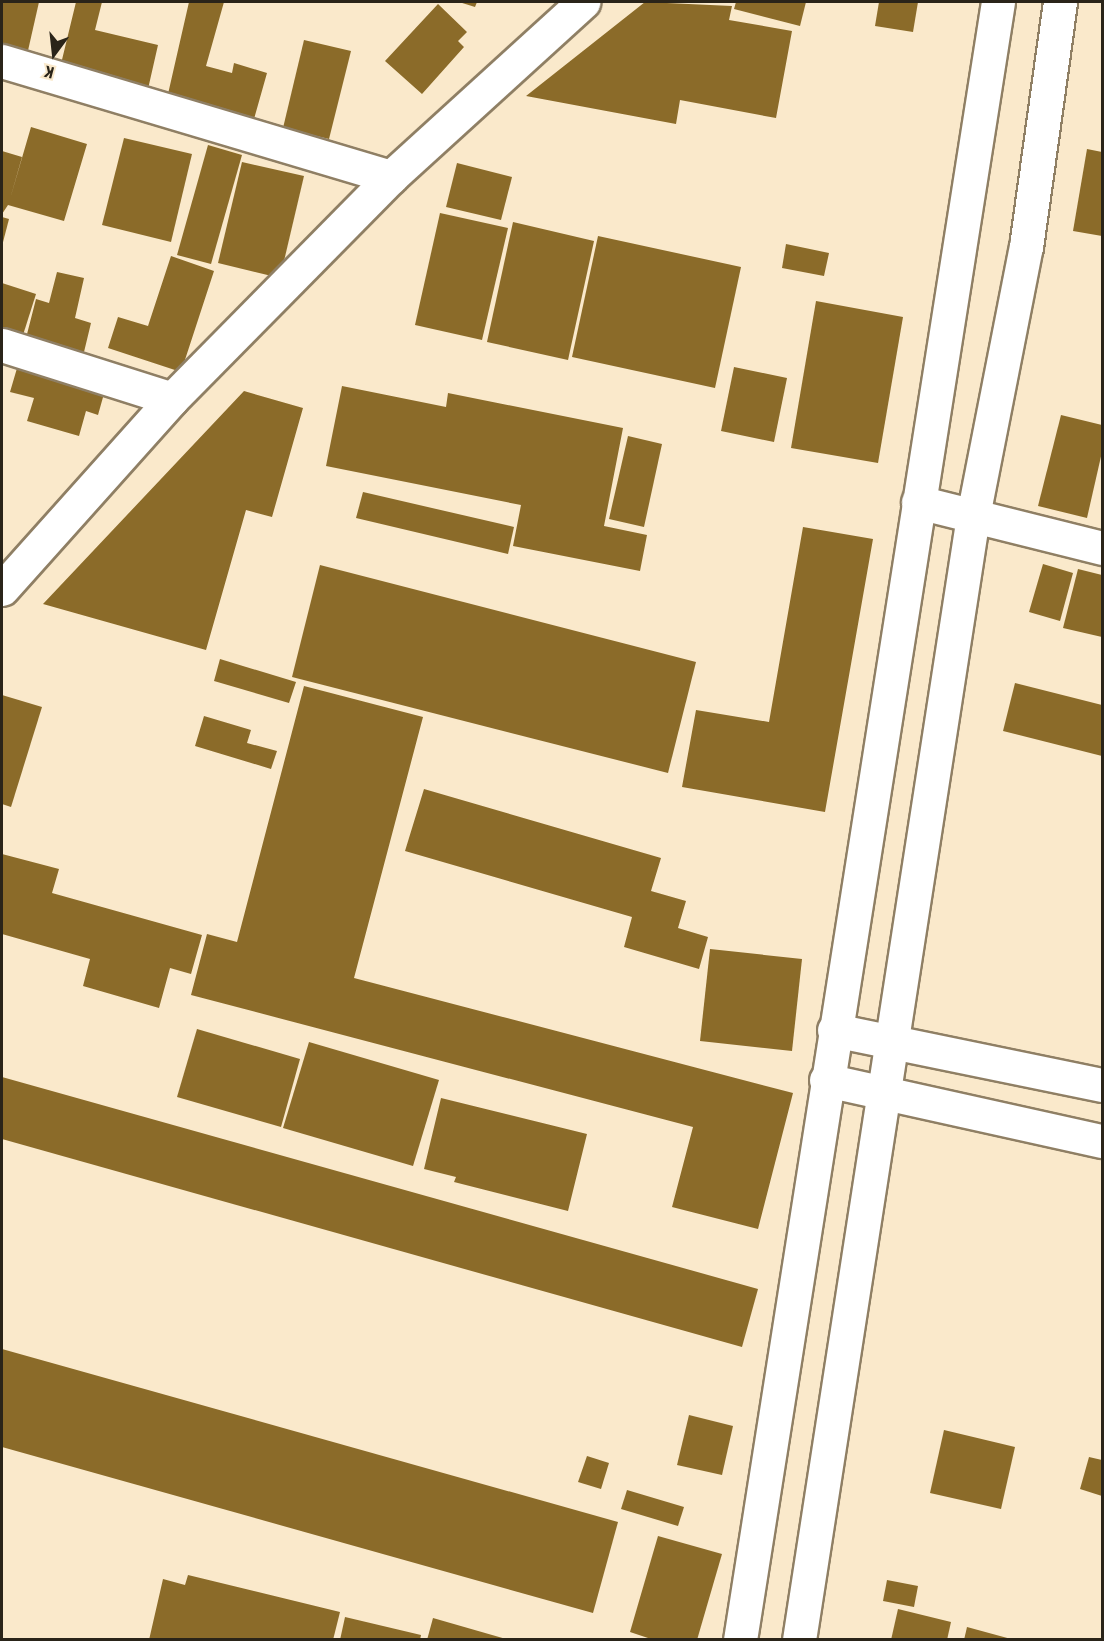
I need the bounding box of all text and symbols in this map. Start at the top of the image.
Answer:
north arrow [24,24,84,84]
text: K [42,62,56,82]

